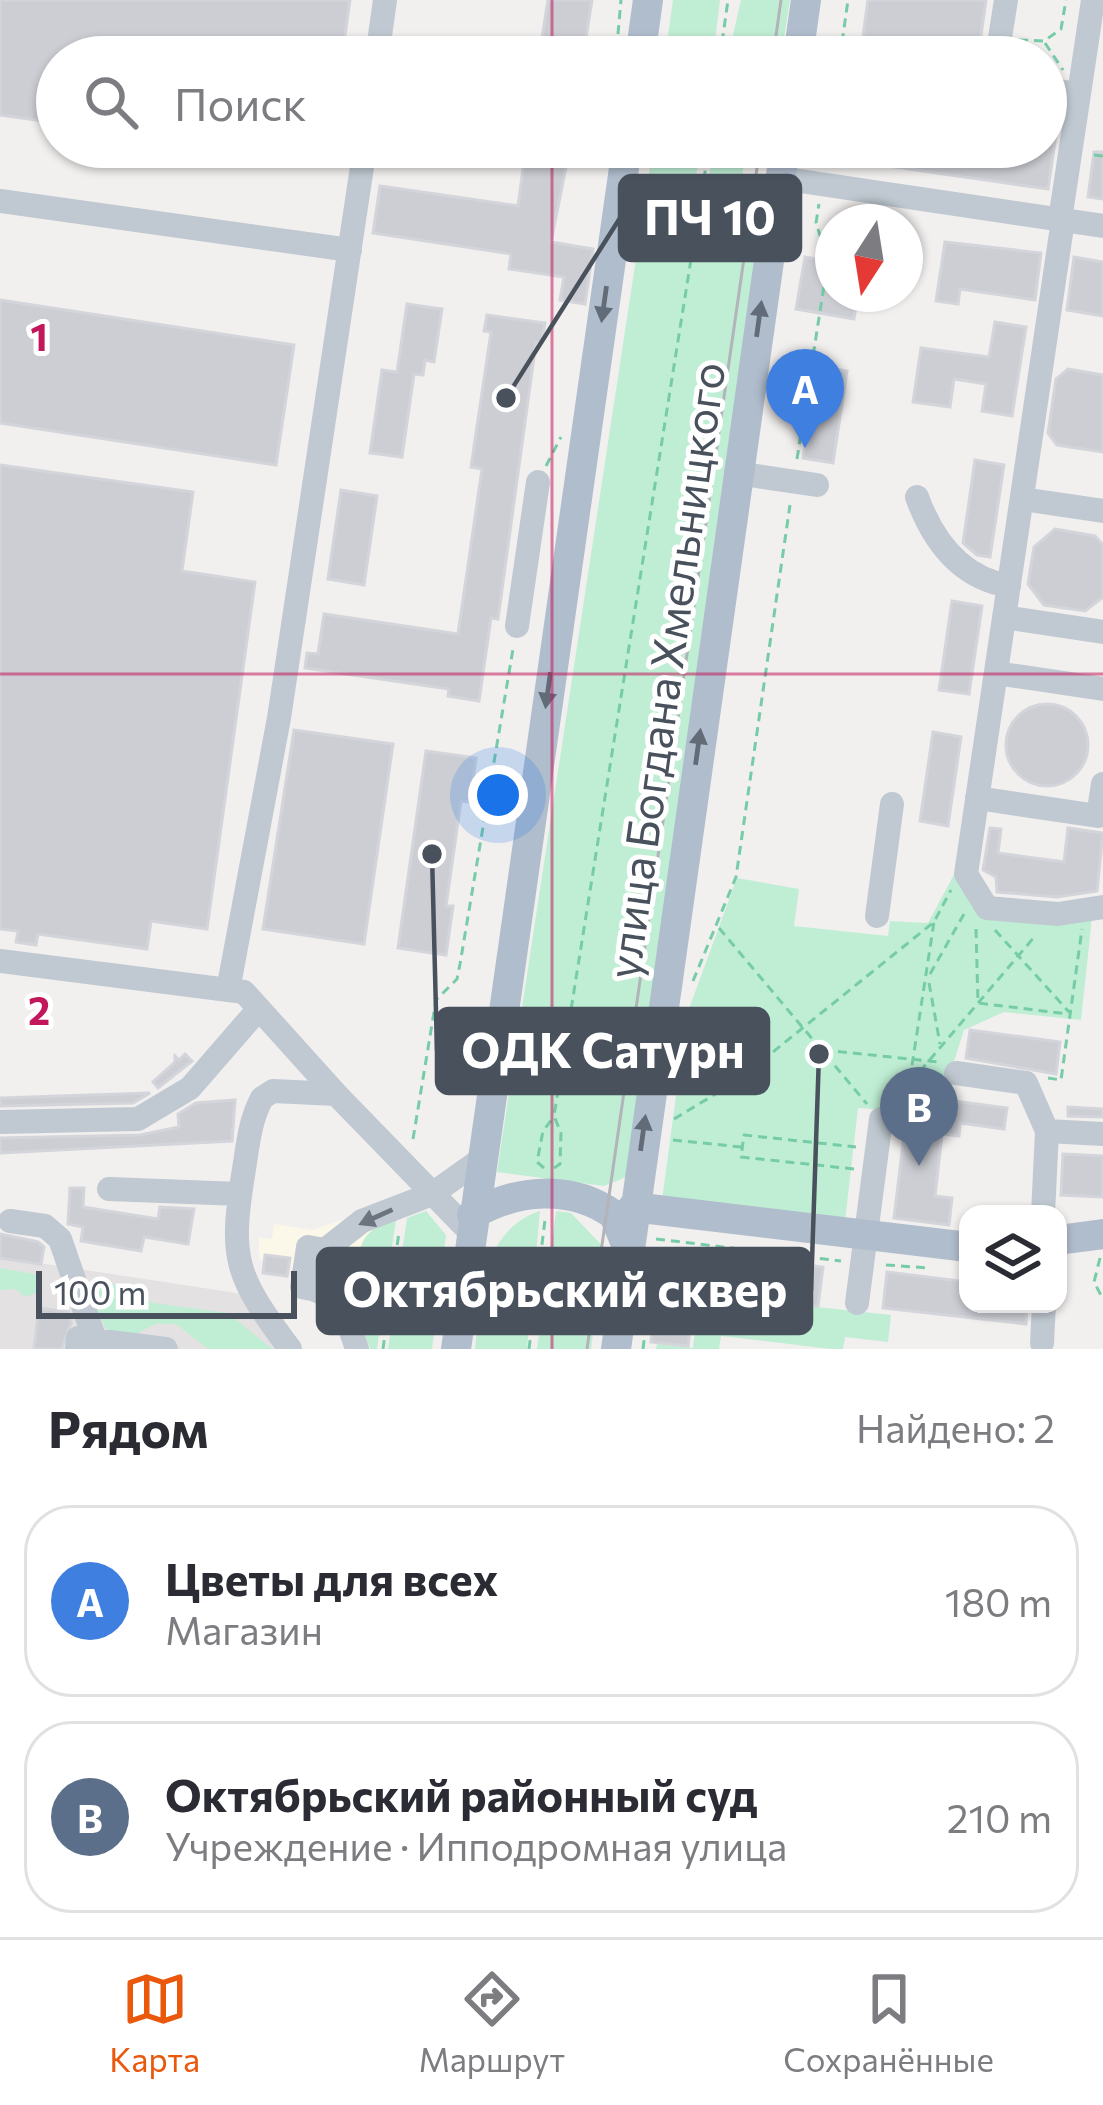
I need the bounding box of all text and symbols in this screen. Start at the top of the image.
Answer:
search box [36,36,1067,168]
icon: search [78,69,144,135]
text: Поиск [174,75,307,130]
callout: ПЧ 10 [620,176,800,260]
text: ПЧ 10 [644,186,776,245]
north arrow [815,204,923,312]
one-way arrow [594,286,613,324]
one-way arrow [750,300,769,338]
text: 1 [30,311,48,359]
pin: A [766,349,844,448]
street label: улица Богдана Хмельницкого [593,358,735,982]
one-way arrow [538,672,557,710]
one-way arrow [689,728,708,765]
your location [468,765,528,825]
text: 2 [28,985,50,1033]
callout: ОДК Сатурн [437,1009,768,1093]
text: ОДК Сатурн [461,1019,745,1078]
pin: B [880,1067,958,1166]
one-way arrow [634,1114,653,1151]
map controls [959,1205,1067,1313]
button: layers [959,1205,1067,1313]
one-way arrow [358,1207,393,1227]
callout: Октябрьский сквер [318,1249,811,1333]
text: Октябрьский сквер [342,1258,788,1317]
scale bar [36,1265,297,1318]
text: 100 m [54,1271,146,1312]
text: Рядом [48,1396,209,1459]
text: Найдено: 2 [856,1403,1055,1451]
text: Цветы для всех [165,1550,498,1605]
text: A [76,1577,104,1625]
text: 180 m [945,1577,1052,1625]
text: Магазин [165,1605,323,1653]
text: Октябрьский районный суд [165,1766,758,1821]
text: B [77,1793,103,1841]
text: 210 m [947,1793,1052,1841]
text: Учреждение · Ипподромная улица [165,1821,787,1869]
tab: Карта [109,1966,200,2079]
tab: Маршрут [418,1966,565,2079]
tab: Сохранённые [783,1966,994,2079]

